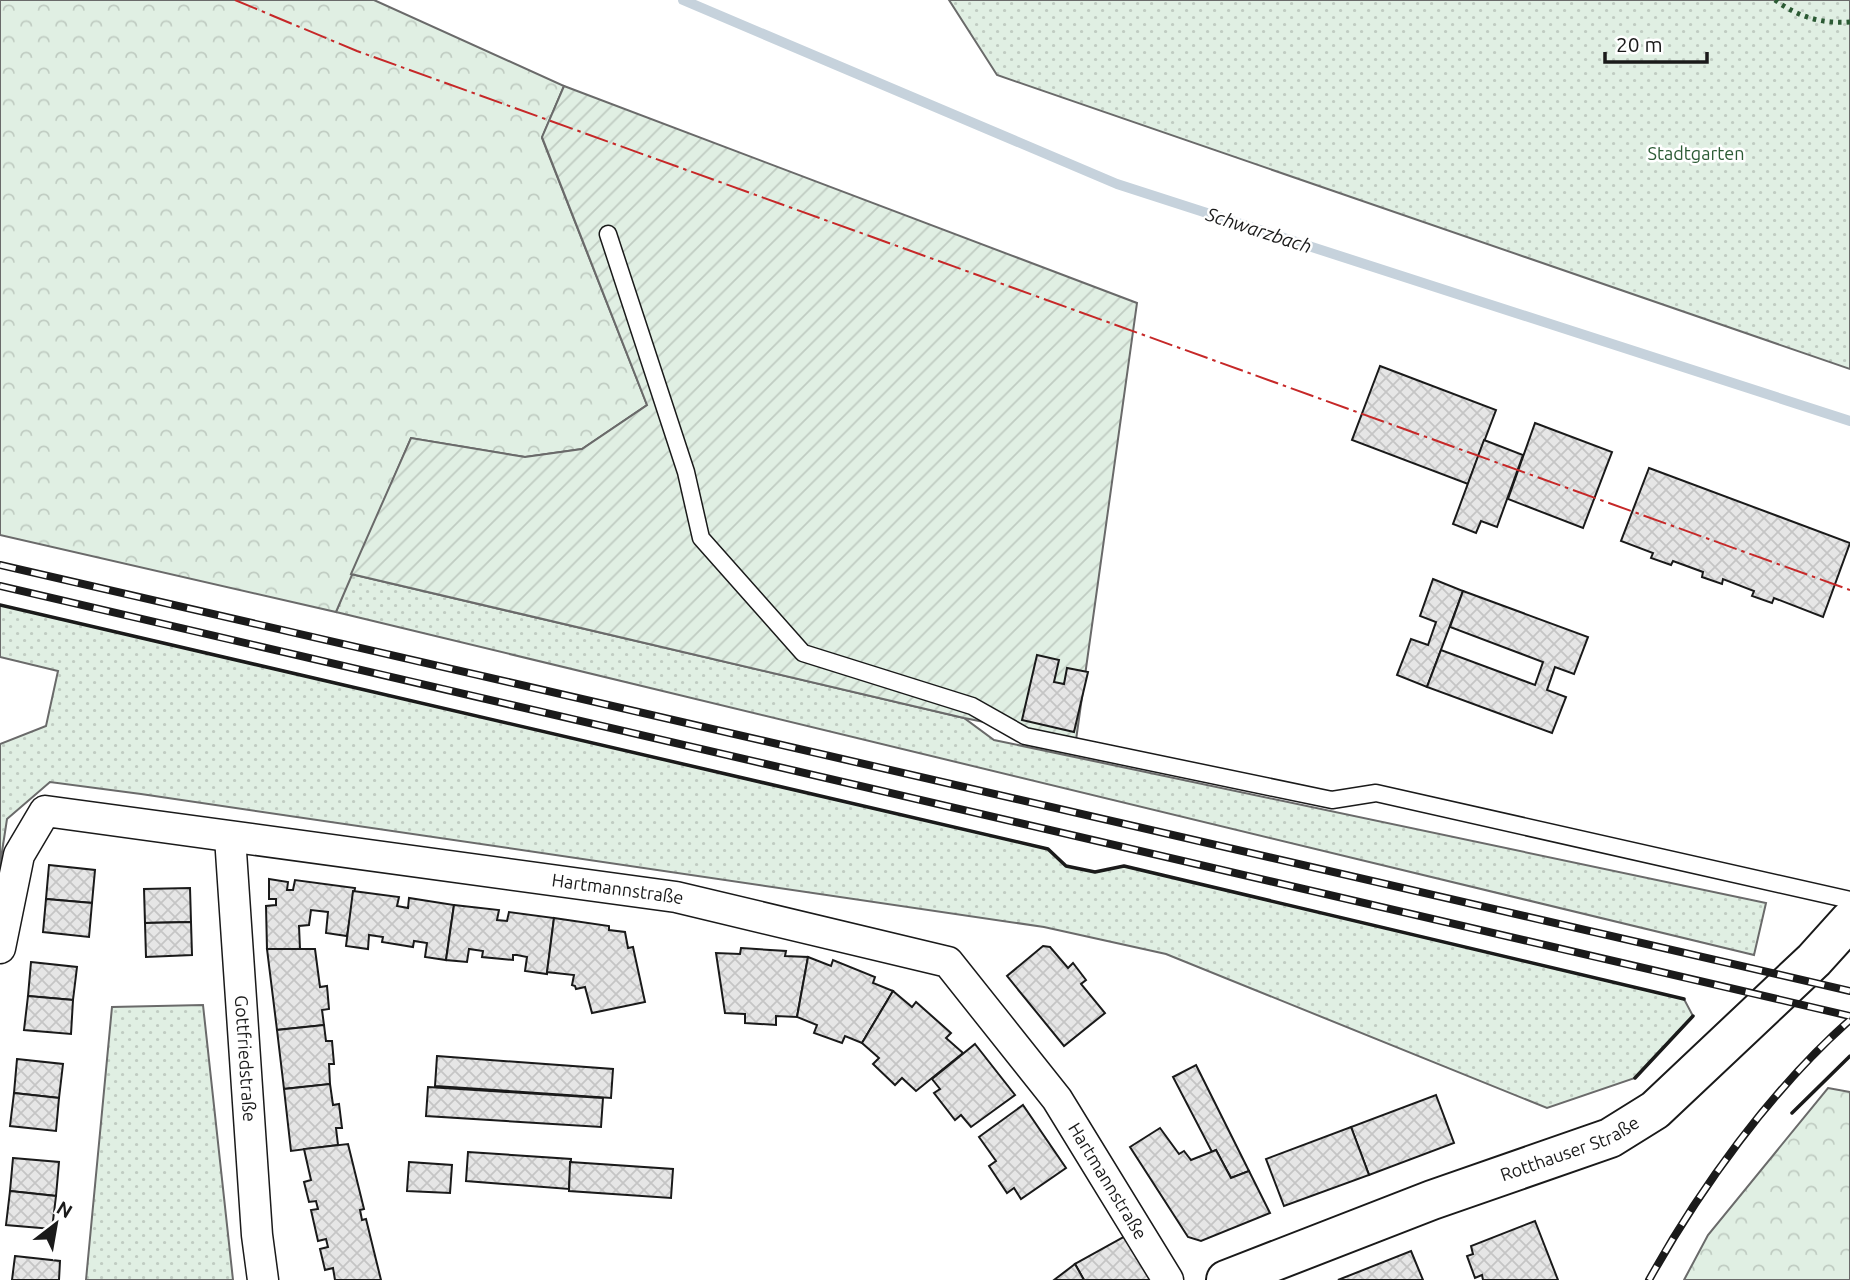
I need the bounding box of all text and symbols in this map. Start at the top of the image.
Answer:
scale bar [1605,21,1706,65]
text: 20 m [1616,32,1663,56]
park label: Stadtgarten [1648,143,1744,163]
water label: Schwarzbach [1203,202,1315,257]
street label: Hartmannstraße [551,869,686,908]
street label: Gottfriedstraße [232,994,260,1122]
street label: Rotthauser Straße [1497,1112,1642,1184]
street label: Hartmannstraße [1065,1119,1152,1243]
north arrow [21,1189,91,1259]
text: N [53,1196,77,1223]

